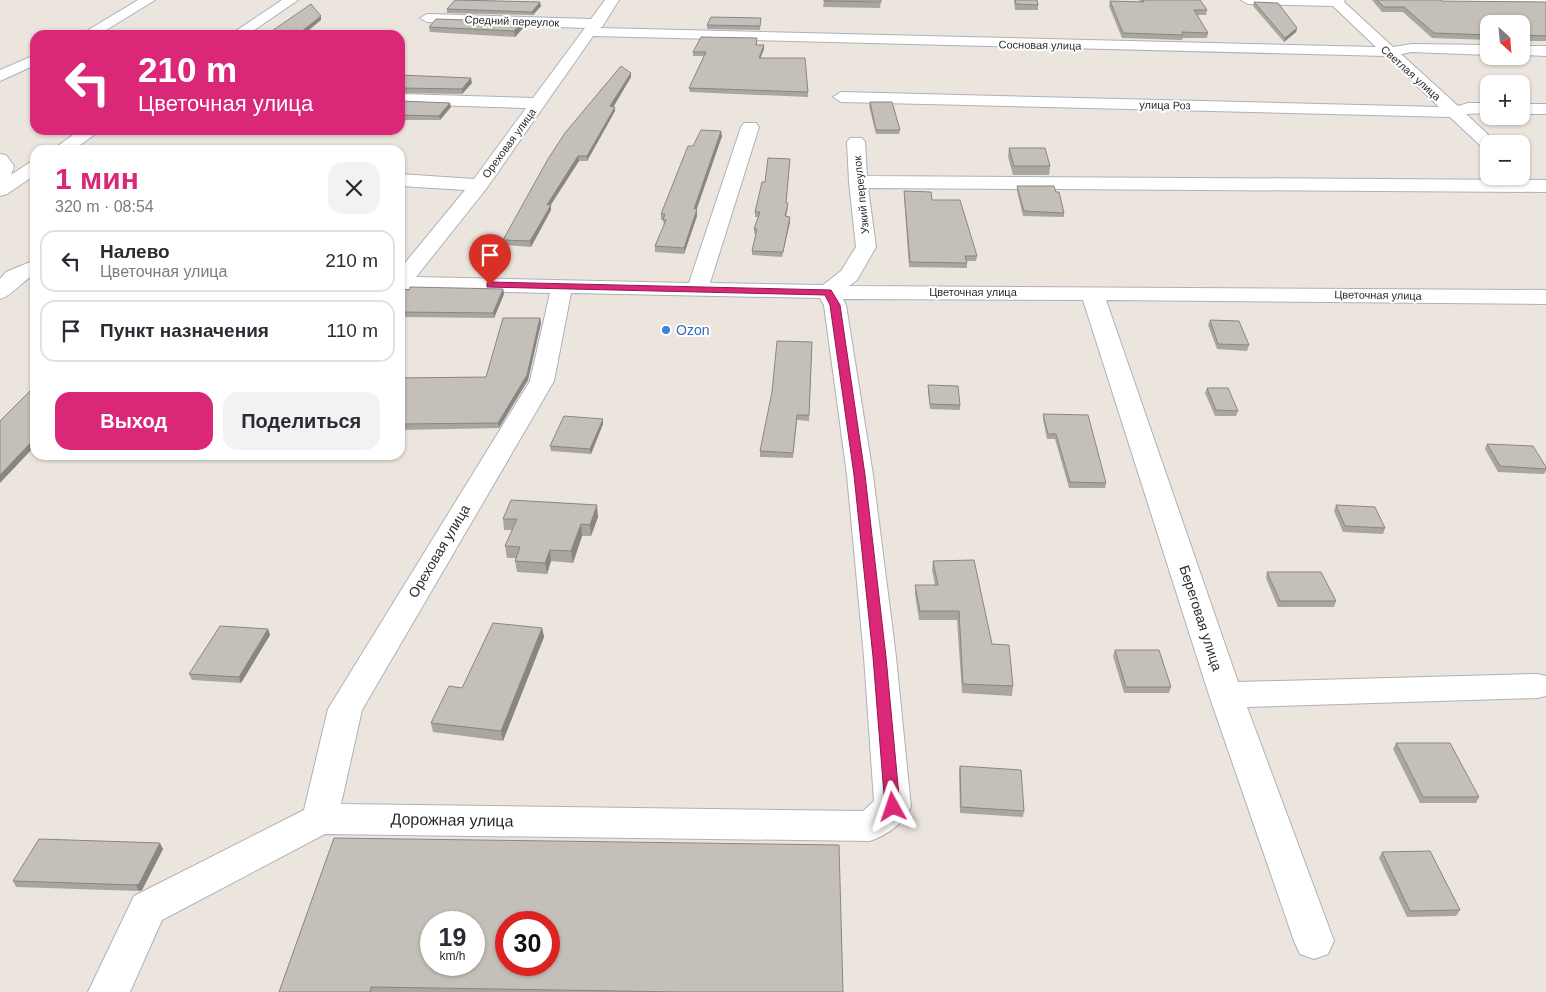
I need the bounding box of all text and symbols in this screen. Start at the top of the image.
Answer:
street label: Средний переулок [464,13,560,29]
north arrow [1480,15,1530,65]
map controls [1480,15,1530,185]
street label: Сосновая улица [998,38,1082,52]
street label: Светлая улица [1379,43,1444,103]
icon: left [55,50,120,115]
text: 210 m [138,50,237,89]
button: + [1480,75,1530,125]
text: Цветочная улица [138,91,313,116]
street label: улица Роз [1139,99,1191,111]
street label: Ореховая улица [480,105,539,180]
button: − [1480,135,1530,185]
street label: Узкий переулок [851,155,871,235]
text: 1 мин [55,162,139,195]
button: close [328,162,380,214]
text: 320 m · 08:54 [55,198,154,215]
pin [469,234,511,285]
text: Налево [100,241,170,262]
icon: arrive [476,241,504,269]
icon: left [57,247,85,275]
text: 210 m [325,250,378,271]
text: Цветочная улица [100,263,227,280]
street label: Цветочная улица [929,286,1018,298]
street label: Цветочная улица [1334,288,1423,302]
icon: arrive [57,317,85,345]
text: Пункт назначения [100,320,269,341]
text: 110 m [327,320,378,341]
place label: Ozon [676,322,709,338]
marker: Ozon [660,324,672,336]
button: Выход [55,392,213,450]
button: Поделиться [223,392,380,450]
street label: Ореховая улица [405,501,473,600]
street label: Береговая улица [1176,563,1226,673]
position arrow [866,780,918,832]
street label: Дорожная улица [390,810,514,830]
speed limit sign: 30 [495,911,560,976]
text: 19 [439,923,466,951]
text: km/h [439,949,466,963]

